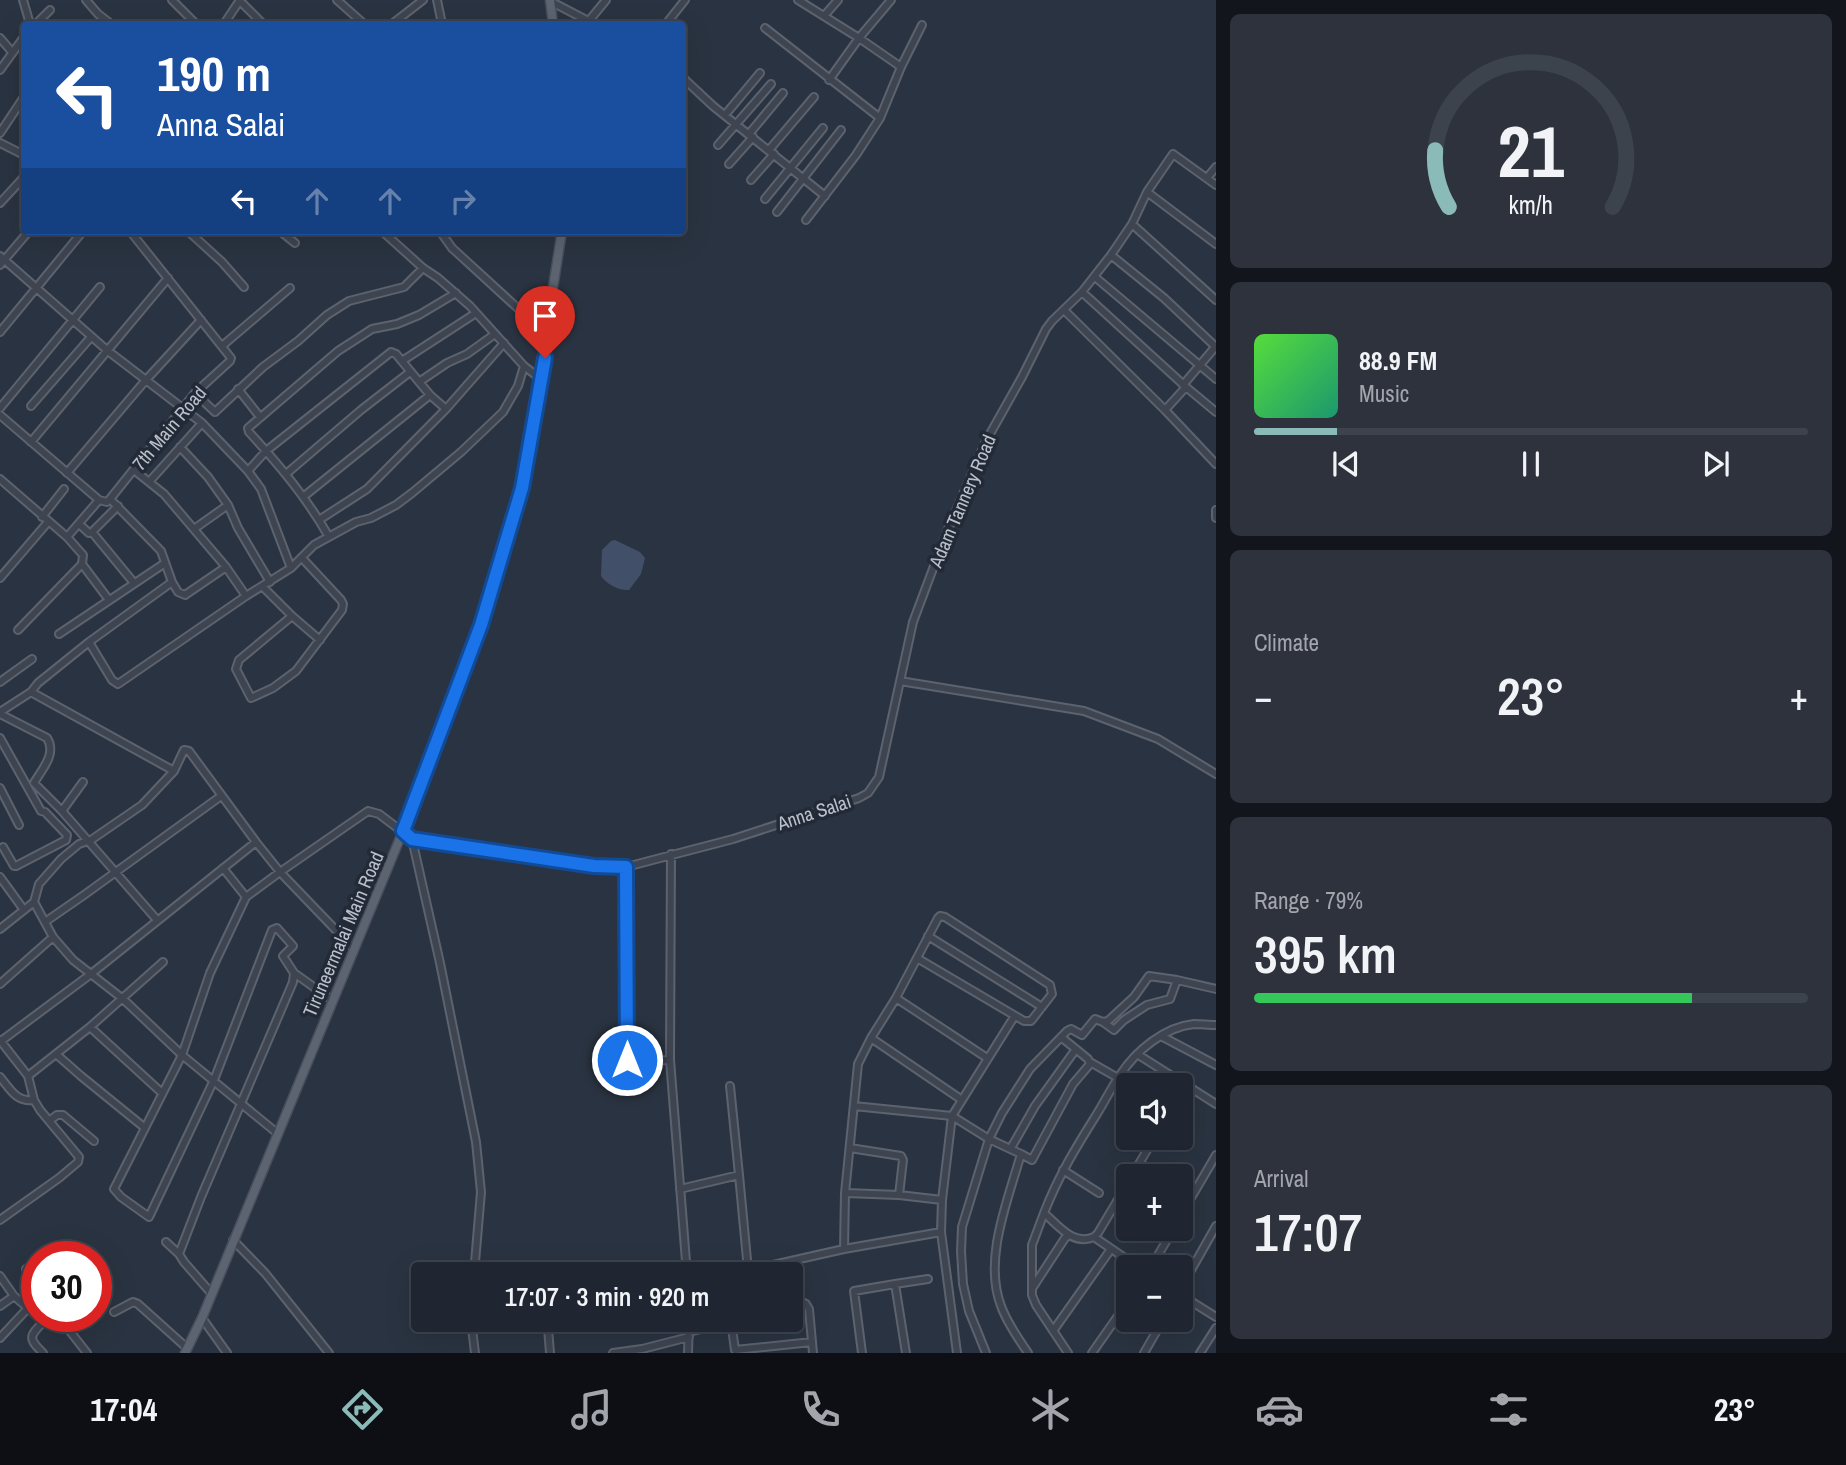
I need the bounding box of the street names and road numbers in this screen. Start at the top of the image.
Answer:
street label: 7th Main Road [126,380,212,476]
street label: Adam Tannery Road [922,431,1002,572]
street label: Anna Salai [773,788,854,836]
street label: Tiruneermalai Main Road [296,847,390,1021]

